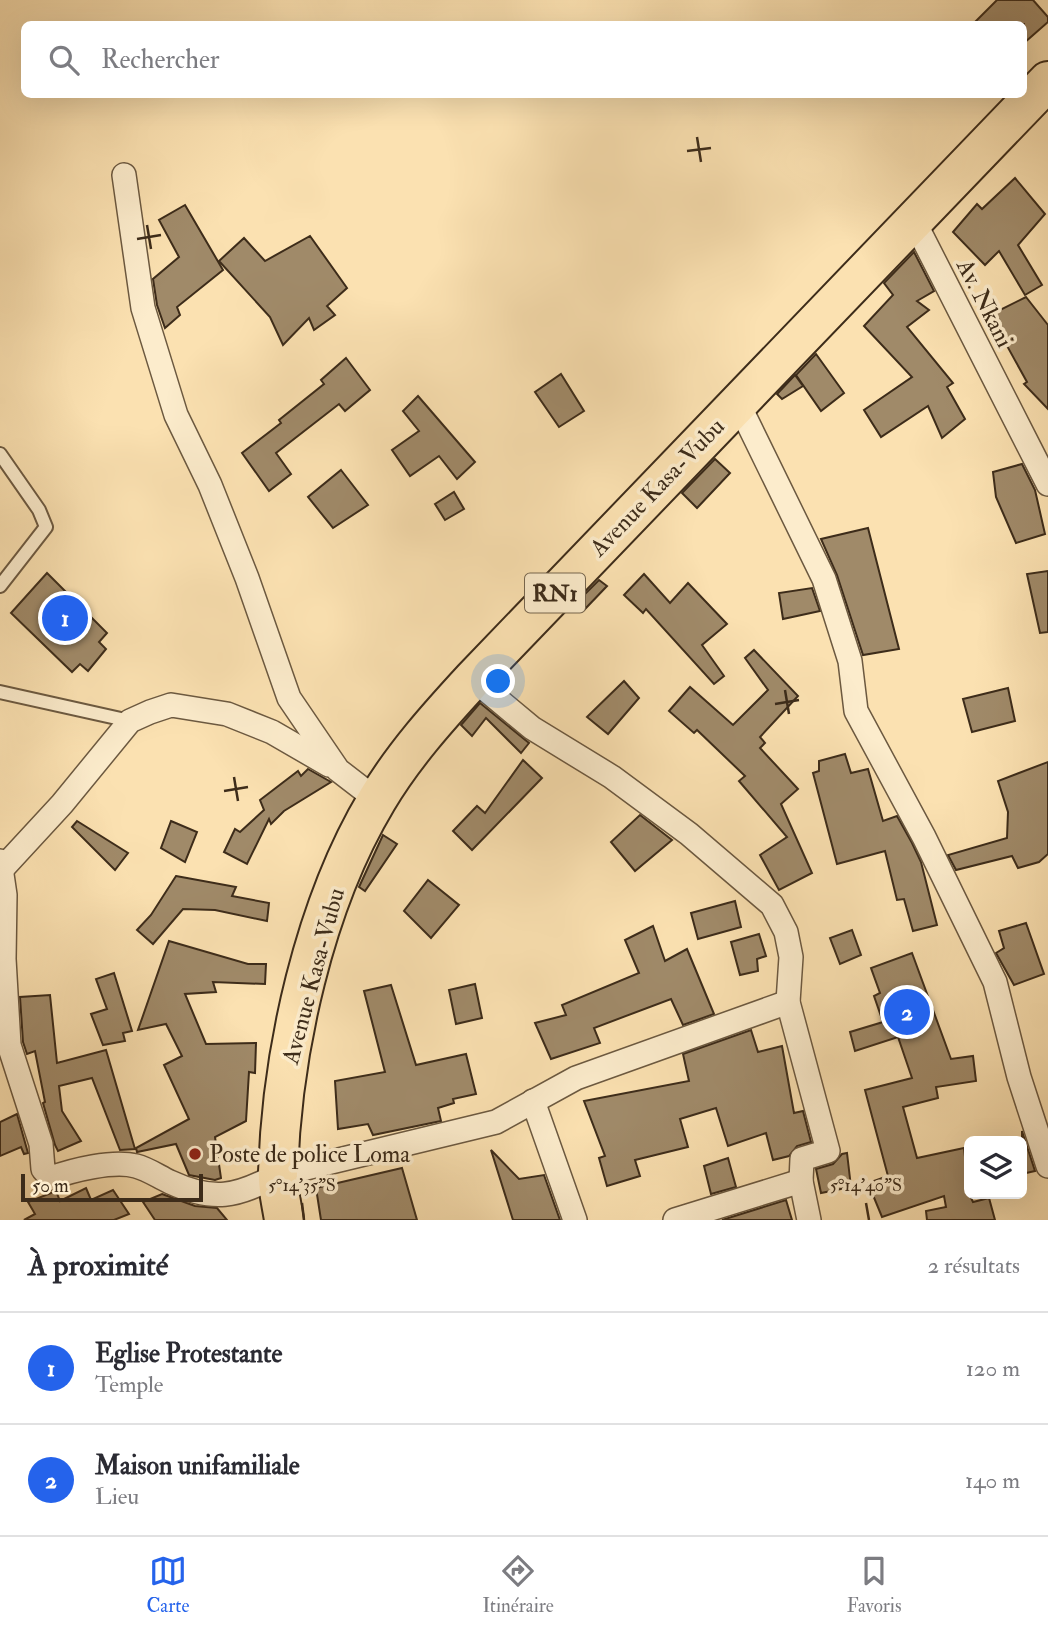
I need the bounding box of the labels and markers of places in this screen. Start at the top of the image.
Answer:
pin: 1 [42,592,88,644]
pin: 2 [884,986,930,1038]
place label: Poste de police Loma [209,1139,411,1170]
marker: Poste de police Loma [187,1146,203,1162]

